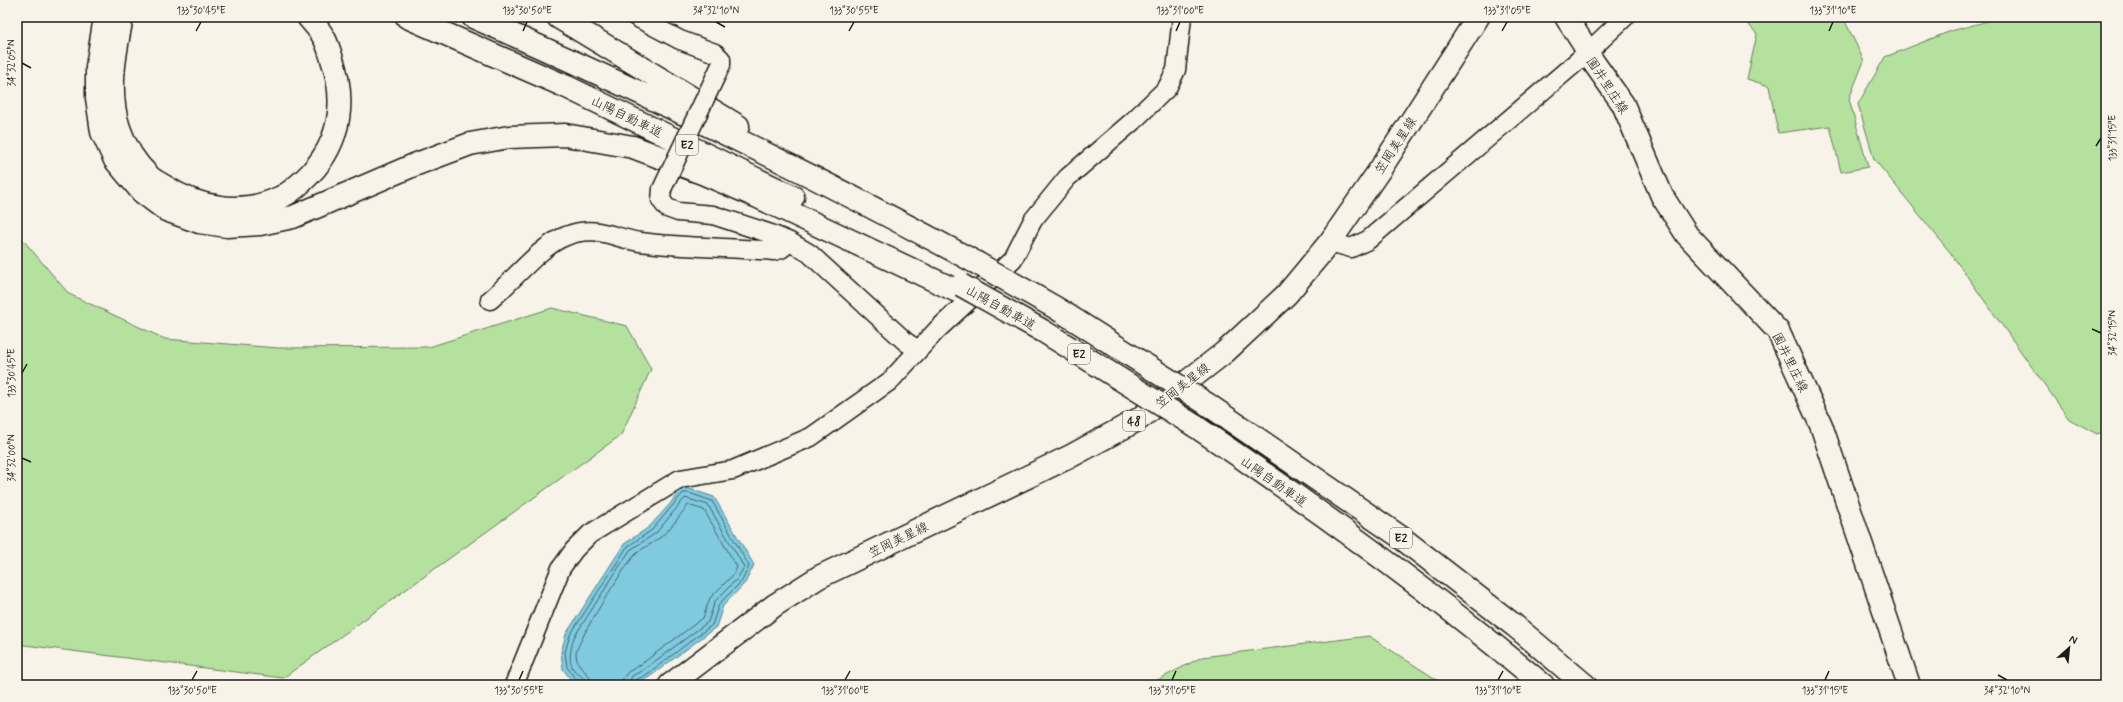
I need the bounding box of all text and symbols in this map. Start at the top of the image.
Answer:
text: 133°30'45"E [176,4,226,18]
text: 133°30'50"E [502,4,552,18]
text: 34°32'10"N [693,4,740,18]
text: 133°30'55"E [829,4,879,18]
text: 133°31'00"E [1156,4,1204,18]
text: 133°31'05"E [1483,4,1531,18]
text: 133°31'10"E [1810,4,1857,18]
text: 34°32'05"N [5,39,19,87]
street label: 園井里庄線 [1582,54,1632,119]
street label: 山陽自動車道 [588,93,665,142]
street label: 笠岡美星線 [1371,113,1422,178]
text: 133°31'15"E [2106,115,2120,161]
road number: E2 [676,135,698,155]
street label: 山陽自動車道 [962,282,1039,335]
text: 34°32'15"N [2106,310,2120,356]
street label: 園井里庄線 [1768,330,1812,396]
road number: E2 [1068,344,1090,364]
text: 133°30'45"E [5,348,19,398]
street label: 笠岡美星線 [1152,359,1215,413]
road number: 48 [1123,411,1145,431]
text: 34°32'00"N [5,434,19,482]
street label: 山陽自動車道 [1236,453,1310,512]
street label: 笠岡美星線 [866,518,932,562]
road number: E2 [1390,528,1412,548]
north arrow [2049,628,2089,668]
text: N [2067,632,2080,648]
text: 133°30'50"E [167,684,217,698]
text: 133°30'55"E [494,684,544,698]
text: 133°31'00"E [821,684,869,698]
text: 133°31'05"E [1148,684,1196,698]
text: 133°31'10"E [1475,684,1522,698]
text: 133°31'15"E [1802,684,1848,698]
text: 34°32'10"N [1984,684,2031,698]

